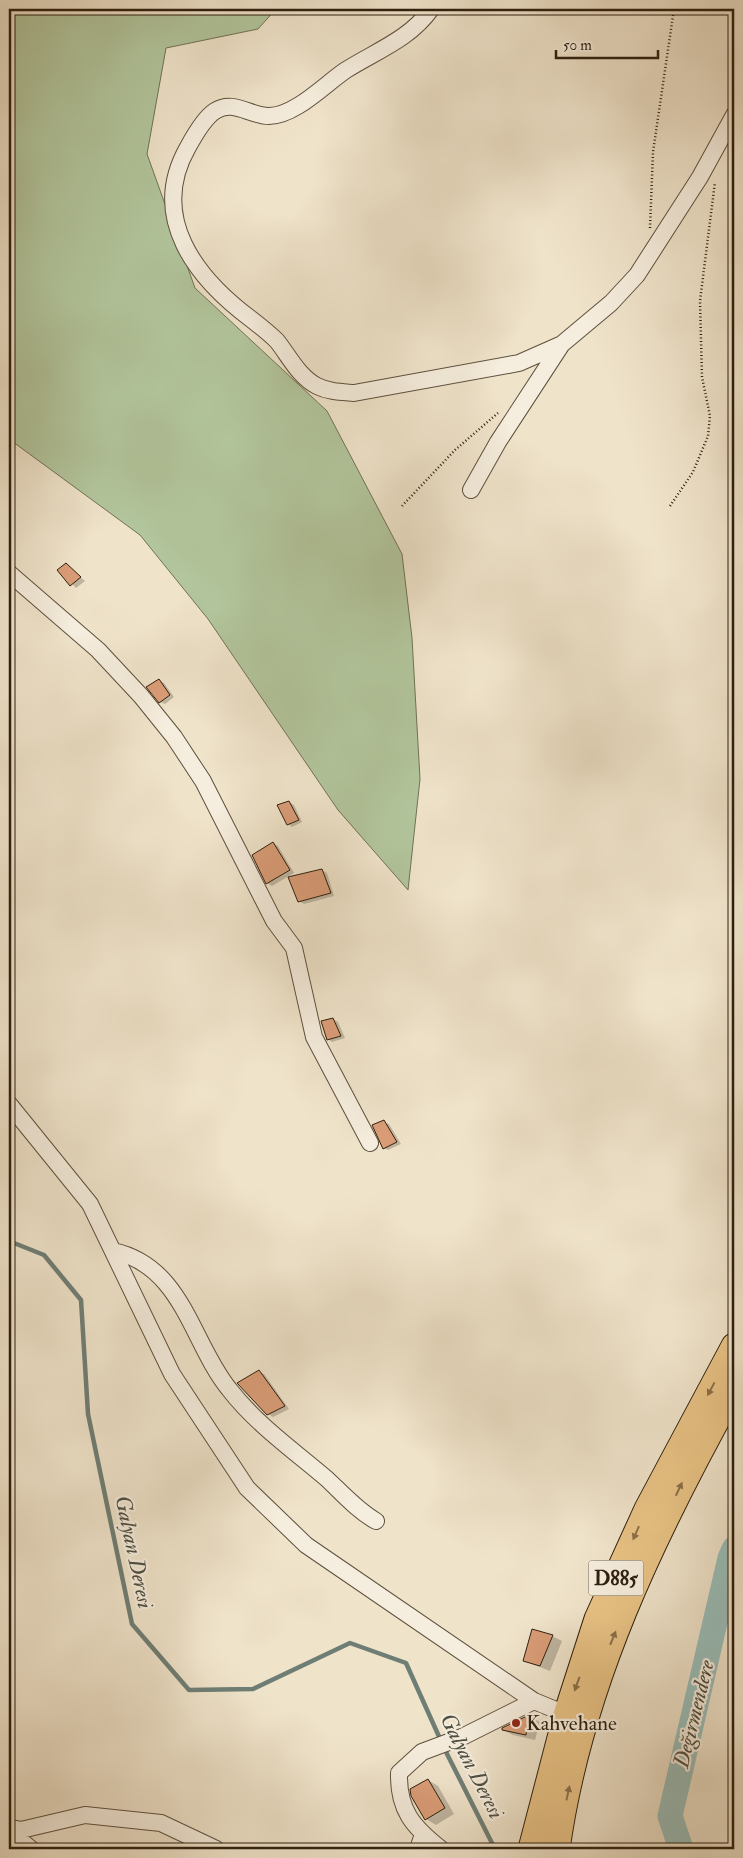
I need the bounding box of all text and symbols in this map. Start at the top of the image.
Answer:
scale bar [556,28,658,60]
text: 50 m [563,36,592,55]
one-way arrow [707,1382,715,1396]
one-way arrow [675,1482,683,1496]
water label: Galyan Deresi [108,1493,160,1611]
one-way arrow [632,1526,640,1540]
road number: D885 [588,1560,644,1596]
one-way arrow [610,1630,617,1645]
water label: Değirmendere [667,1657,721,1772]
one-way arrow [573,1677,581,1692]
water label: Galyan Deresi [433,1708,511,1824]
place label: Kahvehane [526,1710,617,1737]
marker: Kahvehane [510,1717,522,1729]
one-way arrow [564,1786,572,1801]

